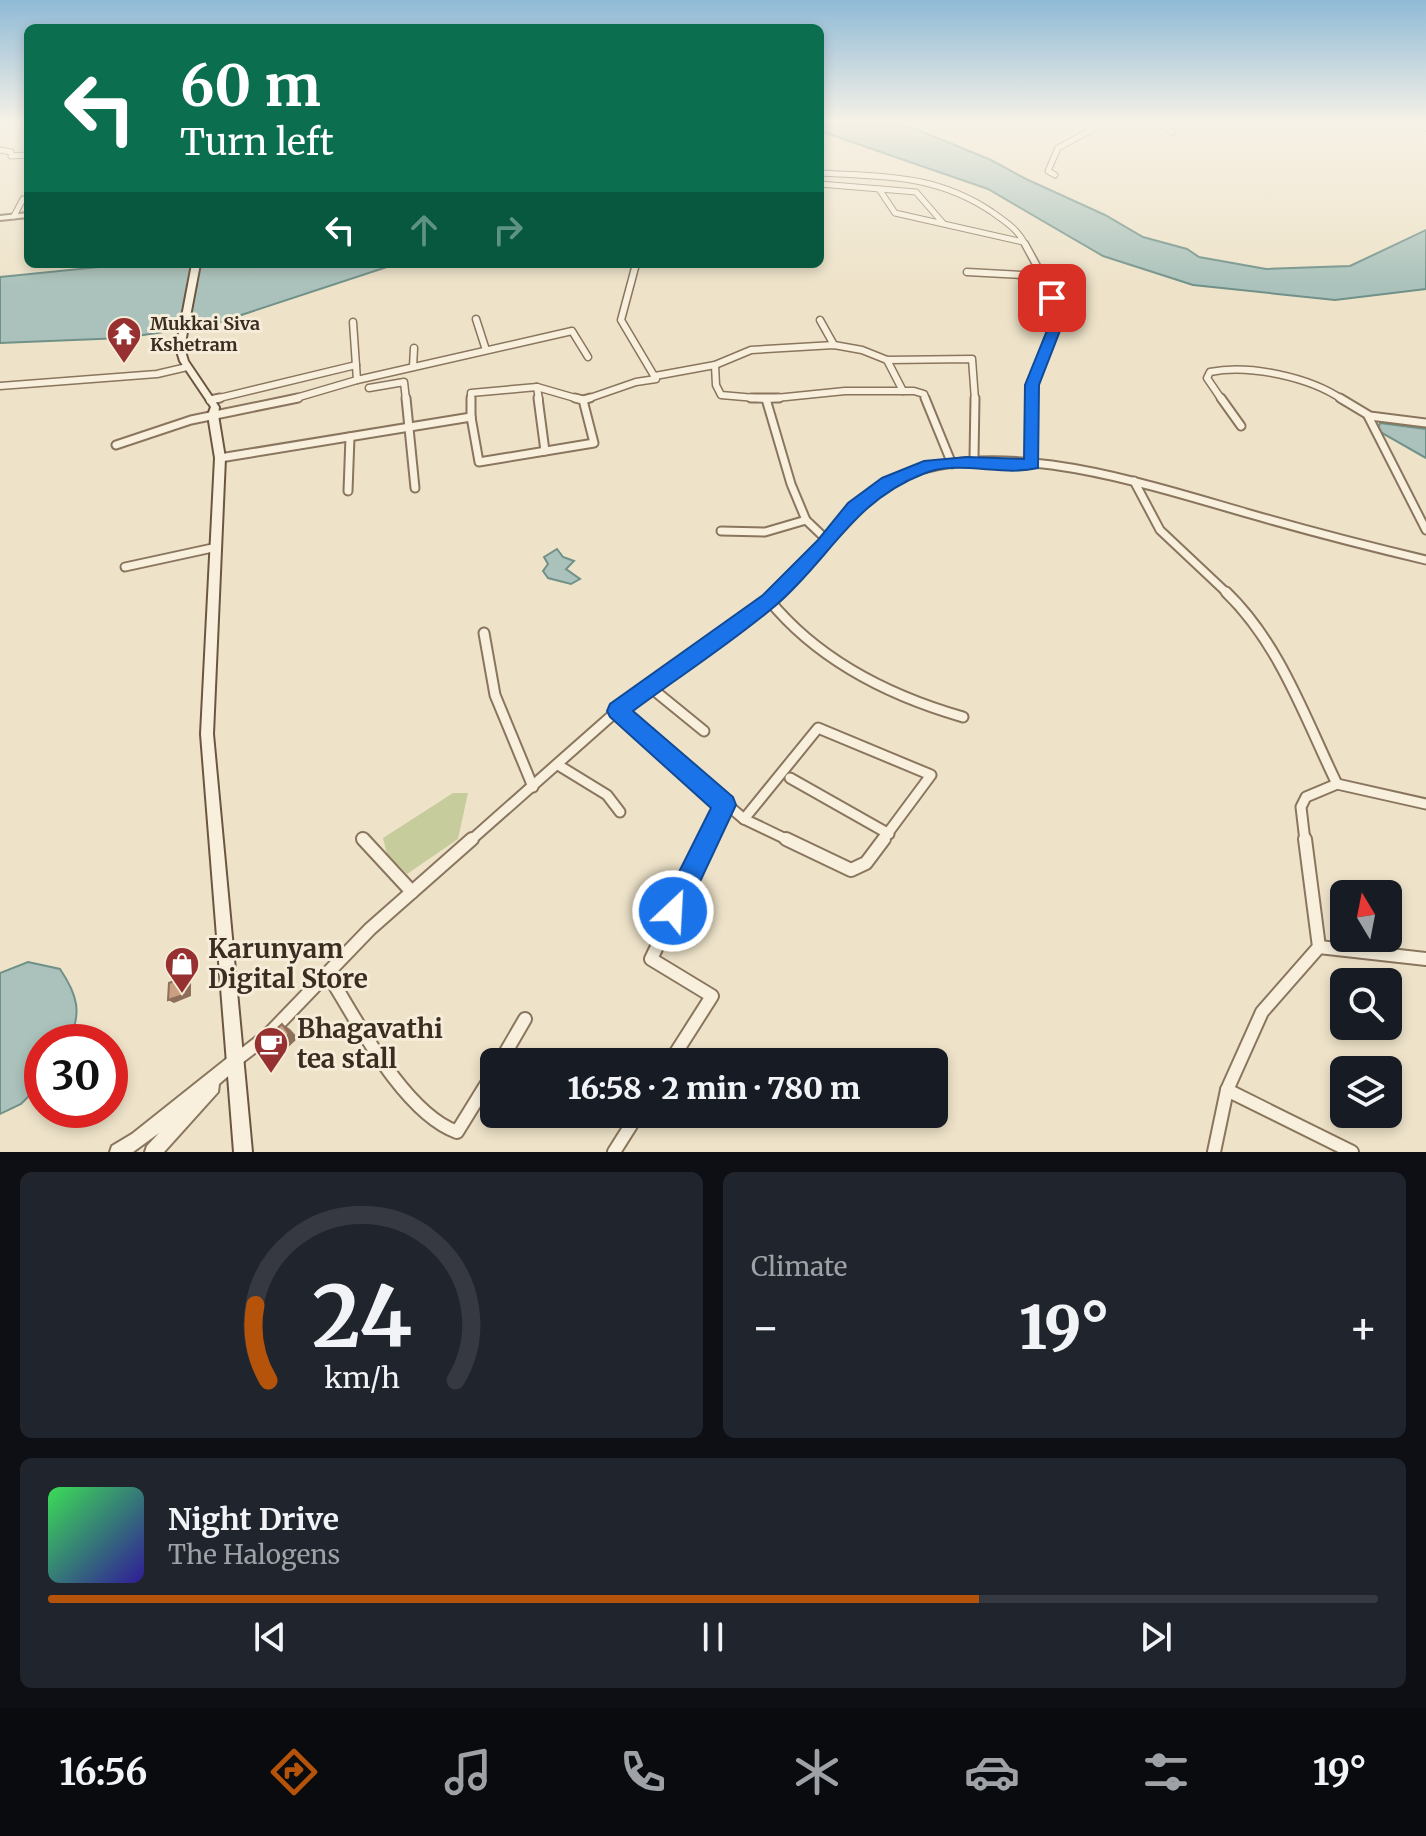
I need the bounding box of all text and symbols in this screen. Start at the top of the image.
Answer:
text: 60 m [180,51,321,121]
icon: left [48,56,152,160]
text: Turn left [180,120,334,165]
icon: left [318,208,362,252]
icon: ahead [402,208,446,252]
icon: right [486,208,530,252]
pin [1018,264,1086,332]
icon: arrive [1030,276,1074,320]
place label: Mukkai Siva Kshetram [150,312,260,356]
temple icon: Mukkai Siva Kshetram [105,315,143,365]
position arrow [631,869,715,953]
north arrow [1330,880,1402,952]
map controls [1330,880,1402,1128]
place label: Karunyam Digital Store [208,932,368,995]
shop icon: Karunyam Digital Store [163,945,201,995]
button: search [1330,968,1402,1040]
place label: Bhagavathi tea stall [297,1012,443,1075]
speed limit sign: 30 [24,1024,128,1128]
cafe icon: Bhagavathi tea stall [252,1025,290,1075]
button: layers [1330,1056,1402,1128]
text: 16:58 · 2 min · 780 m [568,1069,860,1107]
text: Climate [751,1250,847,1283]
text: 24 [311,1265,412,1370]
text: 19° [1019,1290,1110,1365]
text: − [751,1300,780,1355]
text: + [1349,1300,1378,1355]
text: km/h [324,1360,399,1396]
text: Night Drive [168,1500,339,1538]
text: The Halogens [168,1538,340,1571]
icon: previous [248,1615,292,1659]
icon: pause [691,1615,735,1659]
icon: next [1134,1615,1178,1659]
icon: directions [266,1744,322,1800]
icon: music [440,1744,496,1800]
icon: phone [615,1744,671,1800]
icon: climate [789,1744,845,1800]
icon: car [964,1744,1020,1800]
icon: filters [1138,1744,1194,1800]
text: 16:56 [59,1750,147,1795]
text: 19° [1313,1750,1367,1795]

